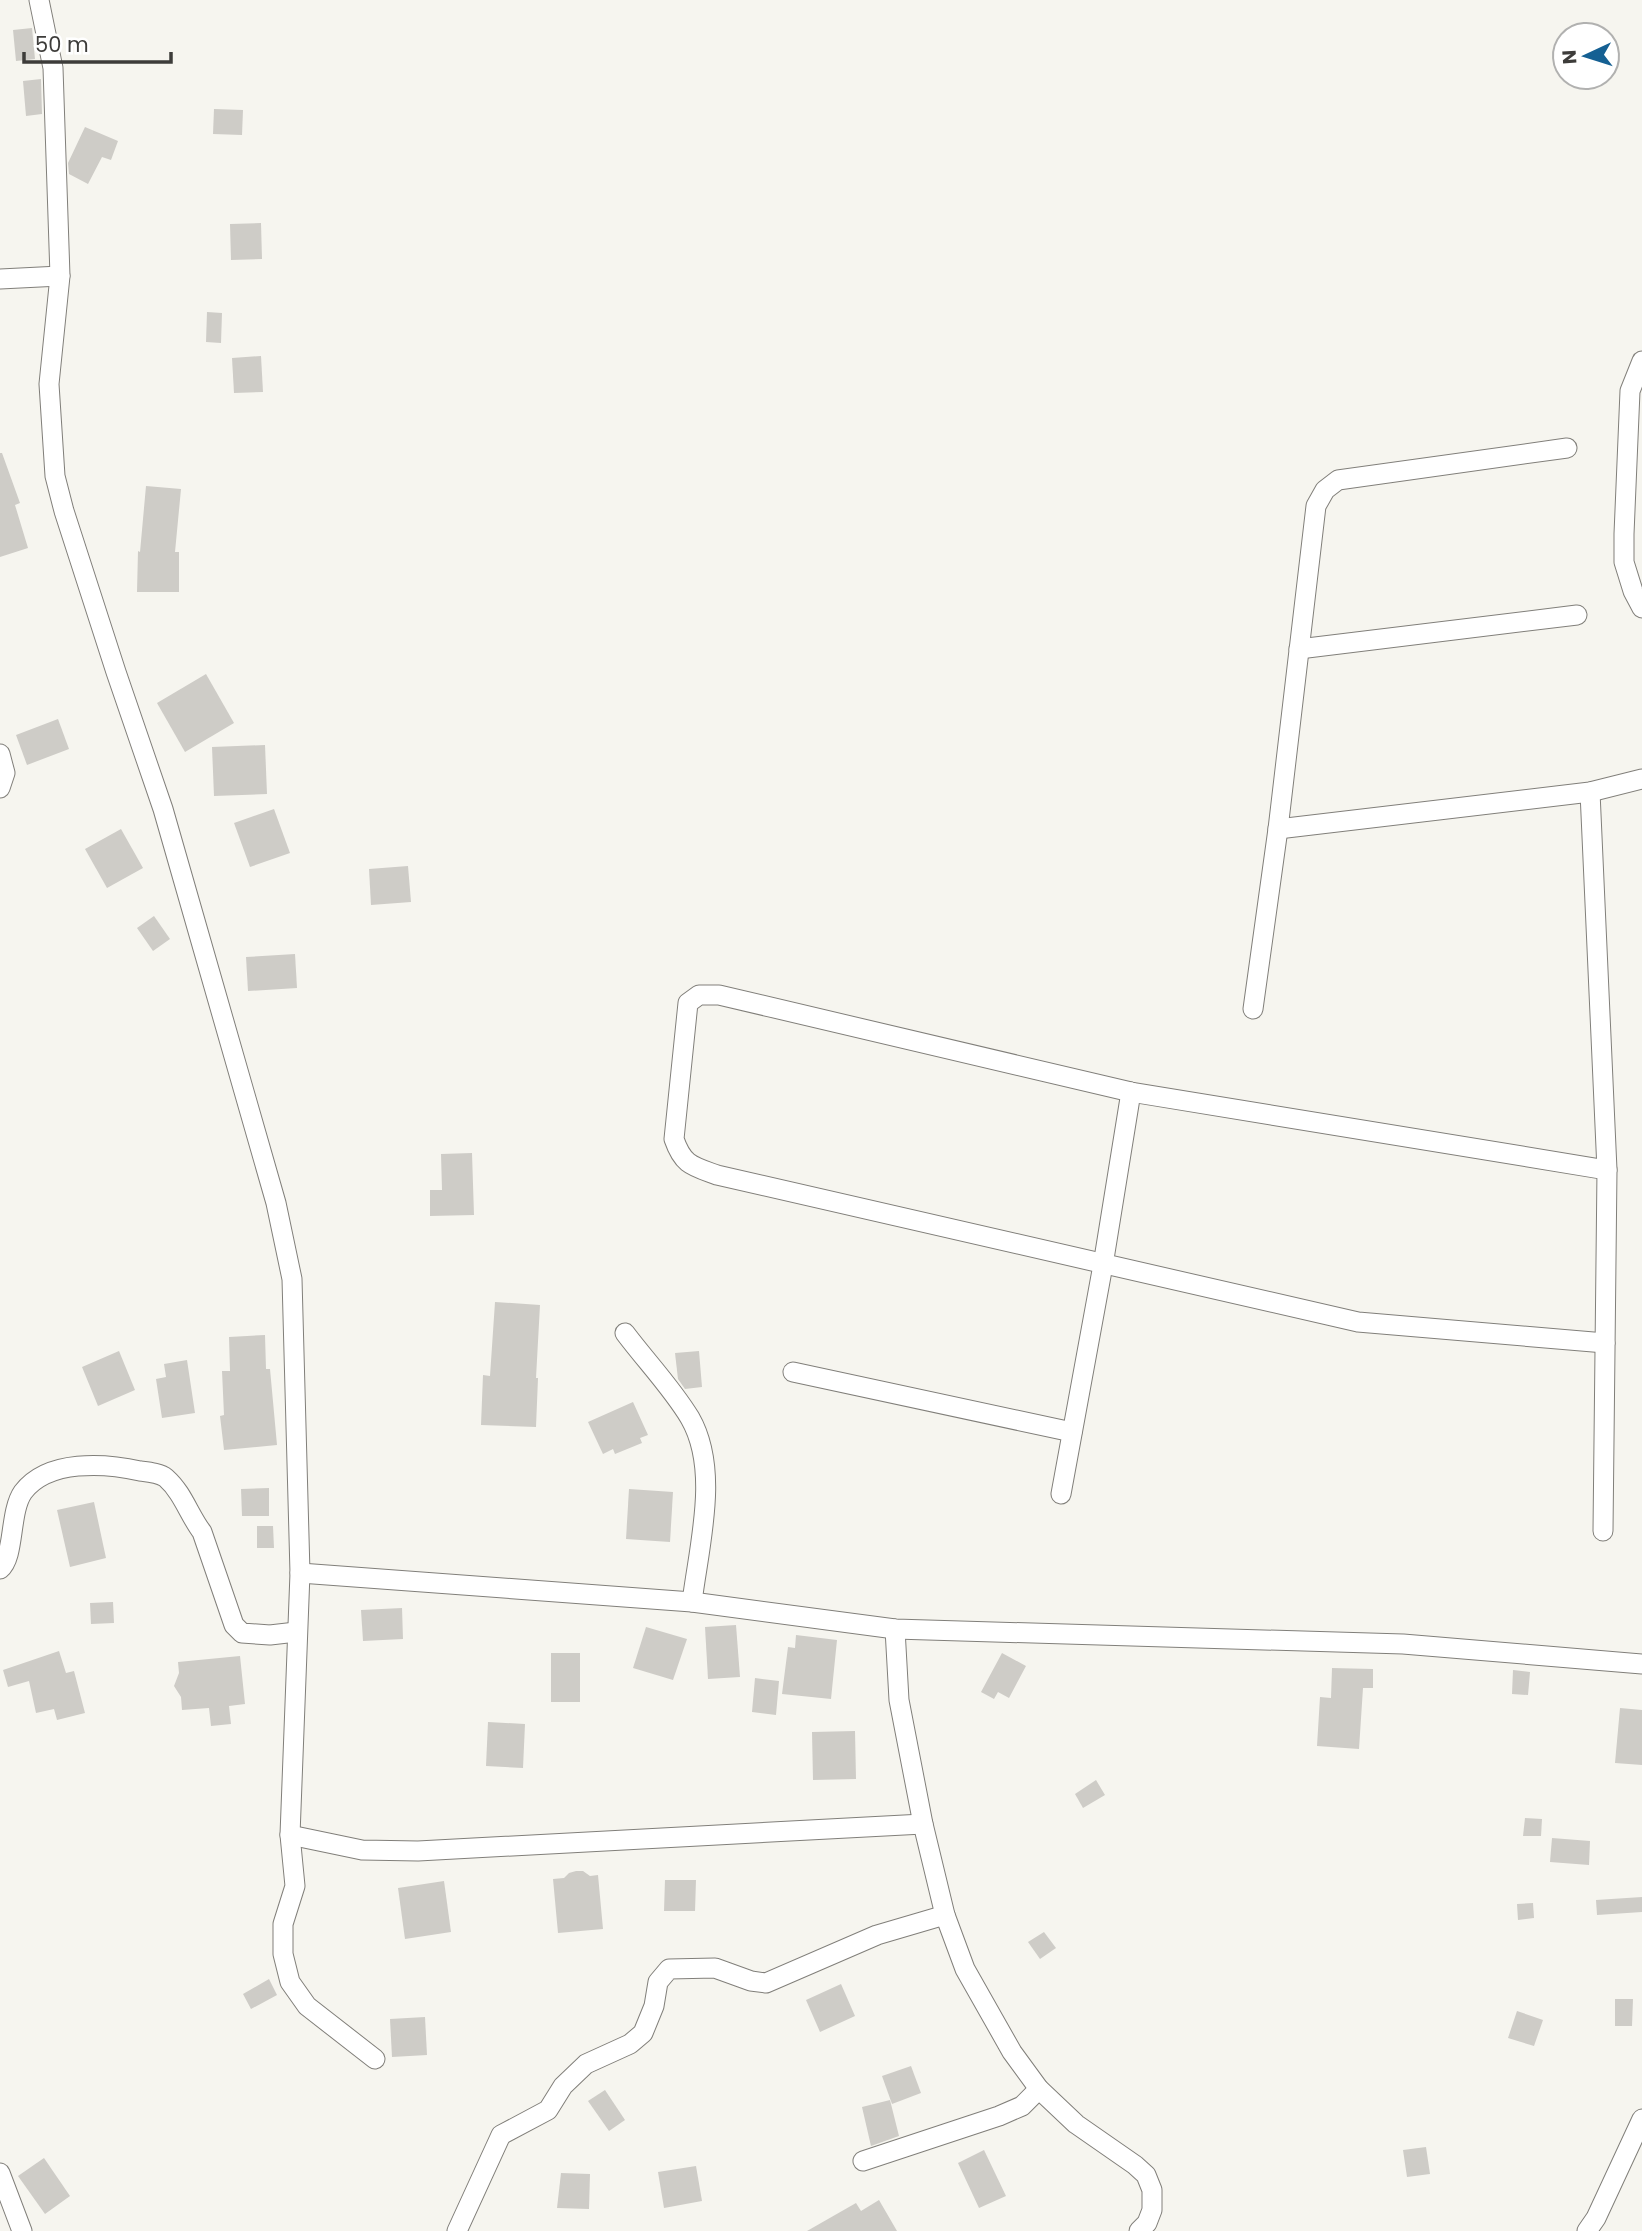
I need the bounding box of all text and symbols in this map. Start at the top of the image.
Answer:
scale bar [24,21,172,65]
north arrow [1551,21,1621,91]
text: 50 m [35,30,89,59]
text: N [1556,49,1584,65]

